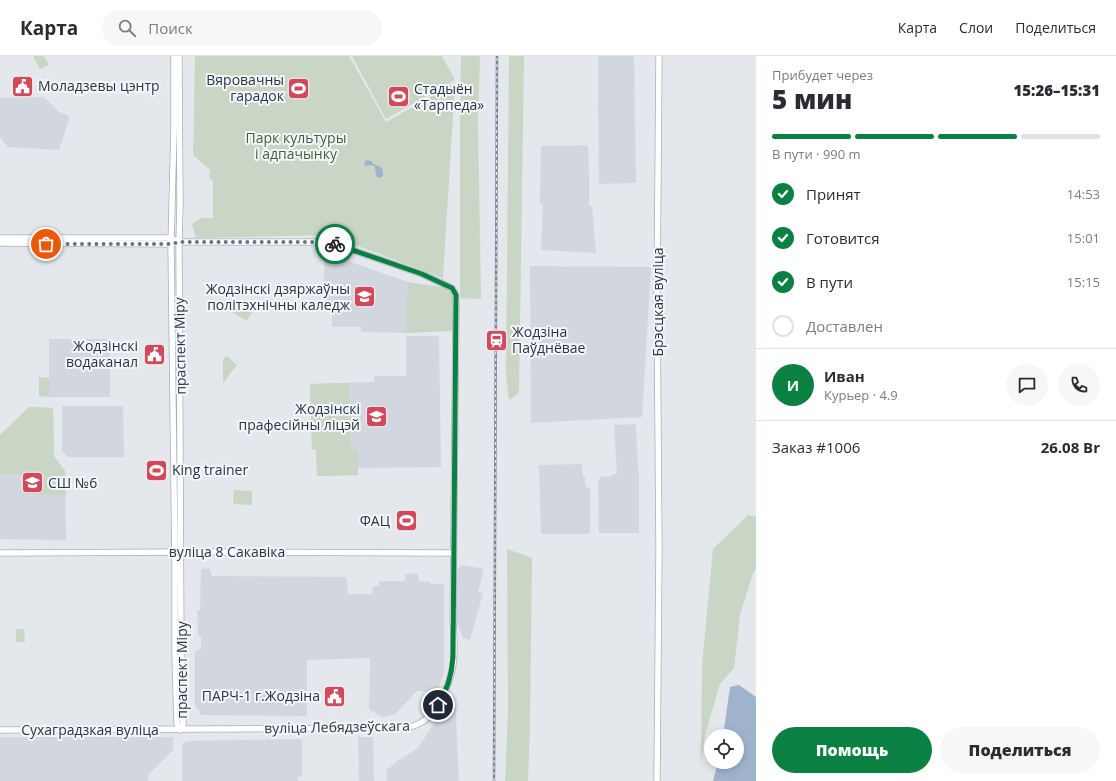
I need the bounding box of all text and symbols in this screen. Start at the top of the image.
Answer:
search box [102,10,382,46]
text: Карта [20,15,78,41]
icon: search [116,17,138,39]
text: Поиск [148,18,193,38]
text: Карта [898,18,937,37]
text: Слои [959,18,993,37]
text: Поделиться [1015,18,1096,37]
text: Прибудет через [772,66,873,84]
place label: Вяровачны гарадок [206,70,285,105]
public building icon: Моладзевы цэнтр [10,73,36,99]
sports icon: Вяровачны гарадок [286,75,312,101]
place label: Моладзевы цэнтр [38,76,160,95]
place label: Стадыён «Тарпеда» [414,79,484,114]
text: 15:26–15:31 [1014,80,1100,100]
text: 5 мин [772,81,852,117]
sports icon: Стадыён «Тарпеда» [386,84,412,110]
park label: Парк культуры і адпачынку [246,128,346,163]
text: В пути · 990 m [772,145,861,163]
icon: check [772,183,794,205]
text: Принят [806,184,861,204]
text: 14:53 [1067,185,1100,203]
courier [315,224,355,264]
pin [29,227,63,261]
icon: check [772,227,794,249]
text: Готовится [806,228,880,248]
text: 15:01 [1067,229,1100,247]
icon: bag [35,233,57,255]
icon: bike [324,233,346,255]
street label: Брэсцкая вуліца [648,247,667,357]
icon: check [772,271,794,293]
text: В пути [806,272,853,292]
text: 15:15 [1067,273,1100,291]
place label: Жодзінскі дзяржаўны політэхнічны каледж [206,279,351,314]
school or university icon: Жодзінскі дзяржаўны політэхнічны каледж [352,284,378,310]
street label: праспект Міру [169,296,190,395]
text: Доставлен [806,316,883,336]
place label: Жодзіна Паўднёвае [512,322,586,357]
station icon: Жодзіна Паўднёвае [484,327,510,353]
place label: Жодзінскі водаканал [66,336,138,371]
public building icon: Жодзінскі водаканал [141,341,167,367]
button: chat [1006,364,1048,406]
button: phone [1058,364,1100,406]
text: Иван [824,366,865,386]
text: И [787,375,799,395]
text: Курьер · 4.9 [824,386,898,404]
place label: Жодзінскі прафесійны ліцэй [239,399,360,434]
school or university icon: Жодзінскі прафесійны ліцэй [363,404,389,430]
text: Заказ #1006 [772,437,860,457]
text: 26.08 Br [1041,437,1100,457]
sports icon: King trainer [143,457,169,483]
place label: King trainer [172,460,248,479]
school or university icon: СШ №6 [20,470,46,496]
place label: СШ №6 [48,473,97,492]
sports icon: ФАЦ [393,508,419,534]
place label: ФАЦ [360,511,391,530]
street label: вуліца 8 Сакавіка [169,542,285,561]
street label: праспект Міру [172,620,191,719]
public building icon: ПАРЧ-1 г.Жодзіна [322,683,348,709]
place label: ПАРЧ-1 г.Жодзіна [202,686,320,705]
pin [421,688,455,722]
icon: home [427,694,449,716]
street label: вуліца Лебядзеўскага [264,716,410,737]
street label: Сухаградзкая вуліца [21,720,159,739]
button: Помощь [772,727,932,773]
button: Поделиться [940,727,1100,773]
map controls [704,729,744,769]
button: locate [704,729,744,769]

